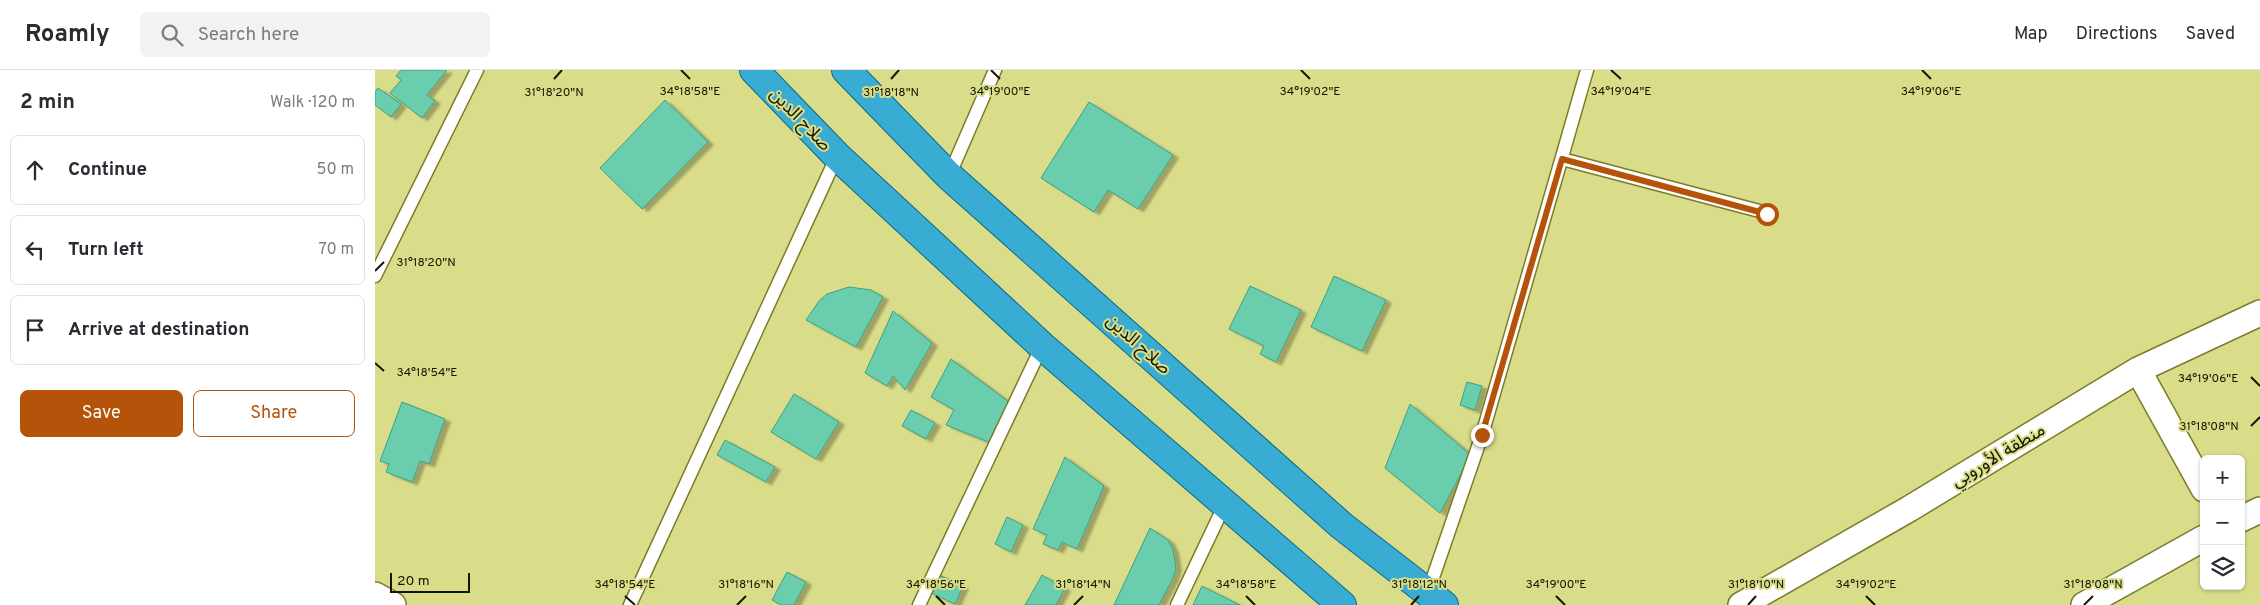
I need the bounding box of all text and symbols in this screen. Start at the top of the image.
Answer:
search box [140,12,490,57]
text: Roamly [25,20,110,50]
icon: search [158,21,186,49]
text: Search here [198,23,299,47]
text: Map [2014,23,2048,46]
text: Directions [2076,23,2158,46]
text: Saved [2186,23,2235,46]
street label: صلاح الدين [764,83,836,157]
text: 34°18'58"E [660,84,720,100]
text: 34°19'00"E [969,84,1031,100]
text: 34°19'02"E [1280,84,1340,100]
text: 34°19'04"E [1591,84,1651,100]
text: 34°19'06"E [1901,84,1961,100]
text: 31°18'20"N [524,85,584,101]
text: 31°18'18"N [863,85,919,101]
text: 2 min [20,89,75,116]
text: Walk · 120 m [270,93,355,113]
icon: ahead [21,156,49,184]
text: Continue [68,158,147,182]
text: 50 m [317,160,354,180]
route start [1756,203,1779,226]
icon: left [21,236,49,264]
text: Turn left [68,238,144,262]
text: 70 m [319,240,354,260]
text: 31°18'20"N [396,255,456,271]
street label: صلاح الدين [1101,310,1175,380]
icon: arrive [21,316,49,344]
text: Arrive at destination [68,318,249,342]
text: 34°18'54"E [396,365,458,381]
text: 34°19'06"E [2178,371,2238,387]
button: Save [20,390,183,437]
button: Share [193,390,355,437]
street label: منطقة الأوروبي [1947,419,2050,494]
text: 31°18'08"N [2179,419,2239,435]
route end [1471,424,1494,447]
map controls [2200,455,2245,590]
button: + [2200,455,2245,500]
button: − [2200,500,2245,545]
button: layers [2200,545,2245,590]
scale bar [390,570,470,593]
text: 20 m [397,573,430,590]
text: 34°18'54"E [594,577,656,593]
text: 31°18'16"N [718,577,774,593]
text: 34°18'56"E [906,577,966,593]
text: 31°18'14"N [1055,577,1111,593]
text: 34°18'58"E [1216,577,1276,593]
text: 31°18'12"N [1391,577,1447,593]
text: 34°19'00"E [1525,577,1587,593]
text: 31°18'10"N [1728,577,1784,593]
text: 34°19'02"E [1836,577,1896,593]
text: 31°18'08"N [2063,577,2123,593]

